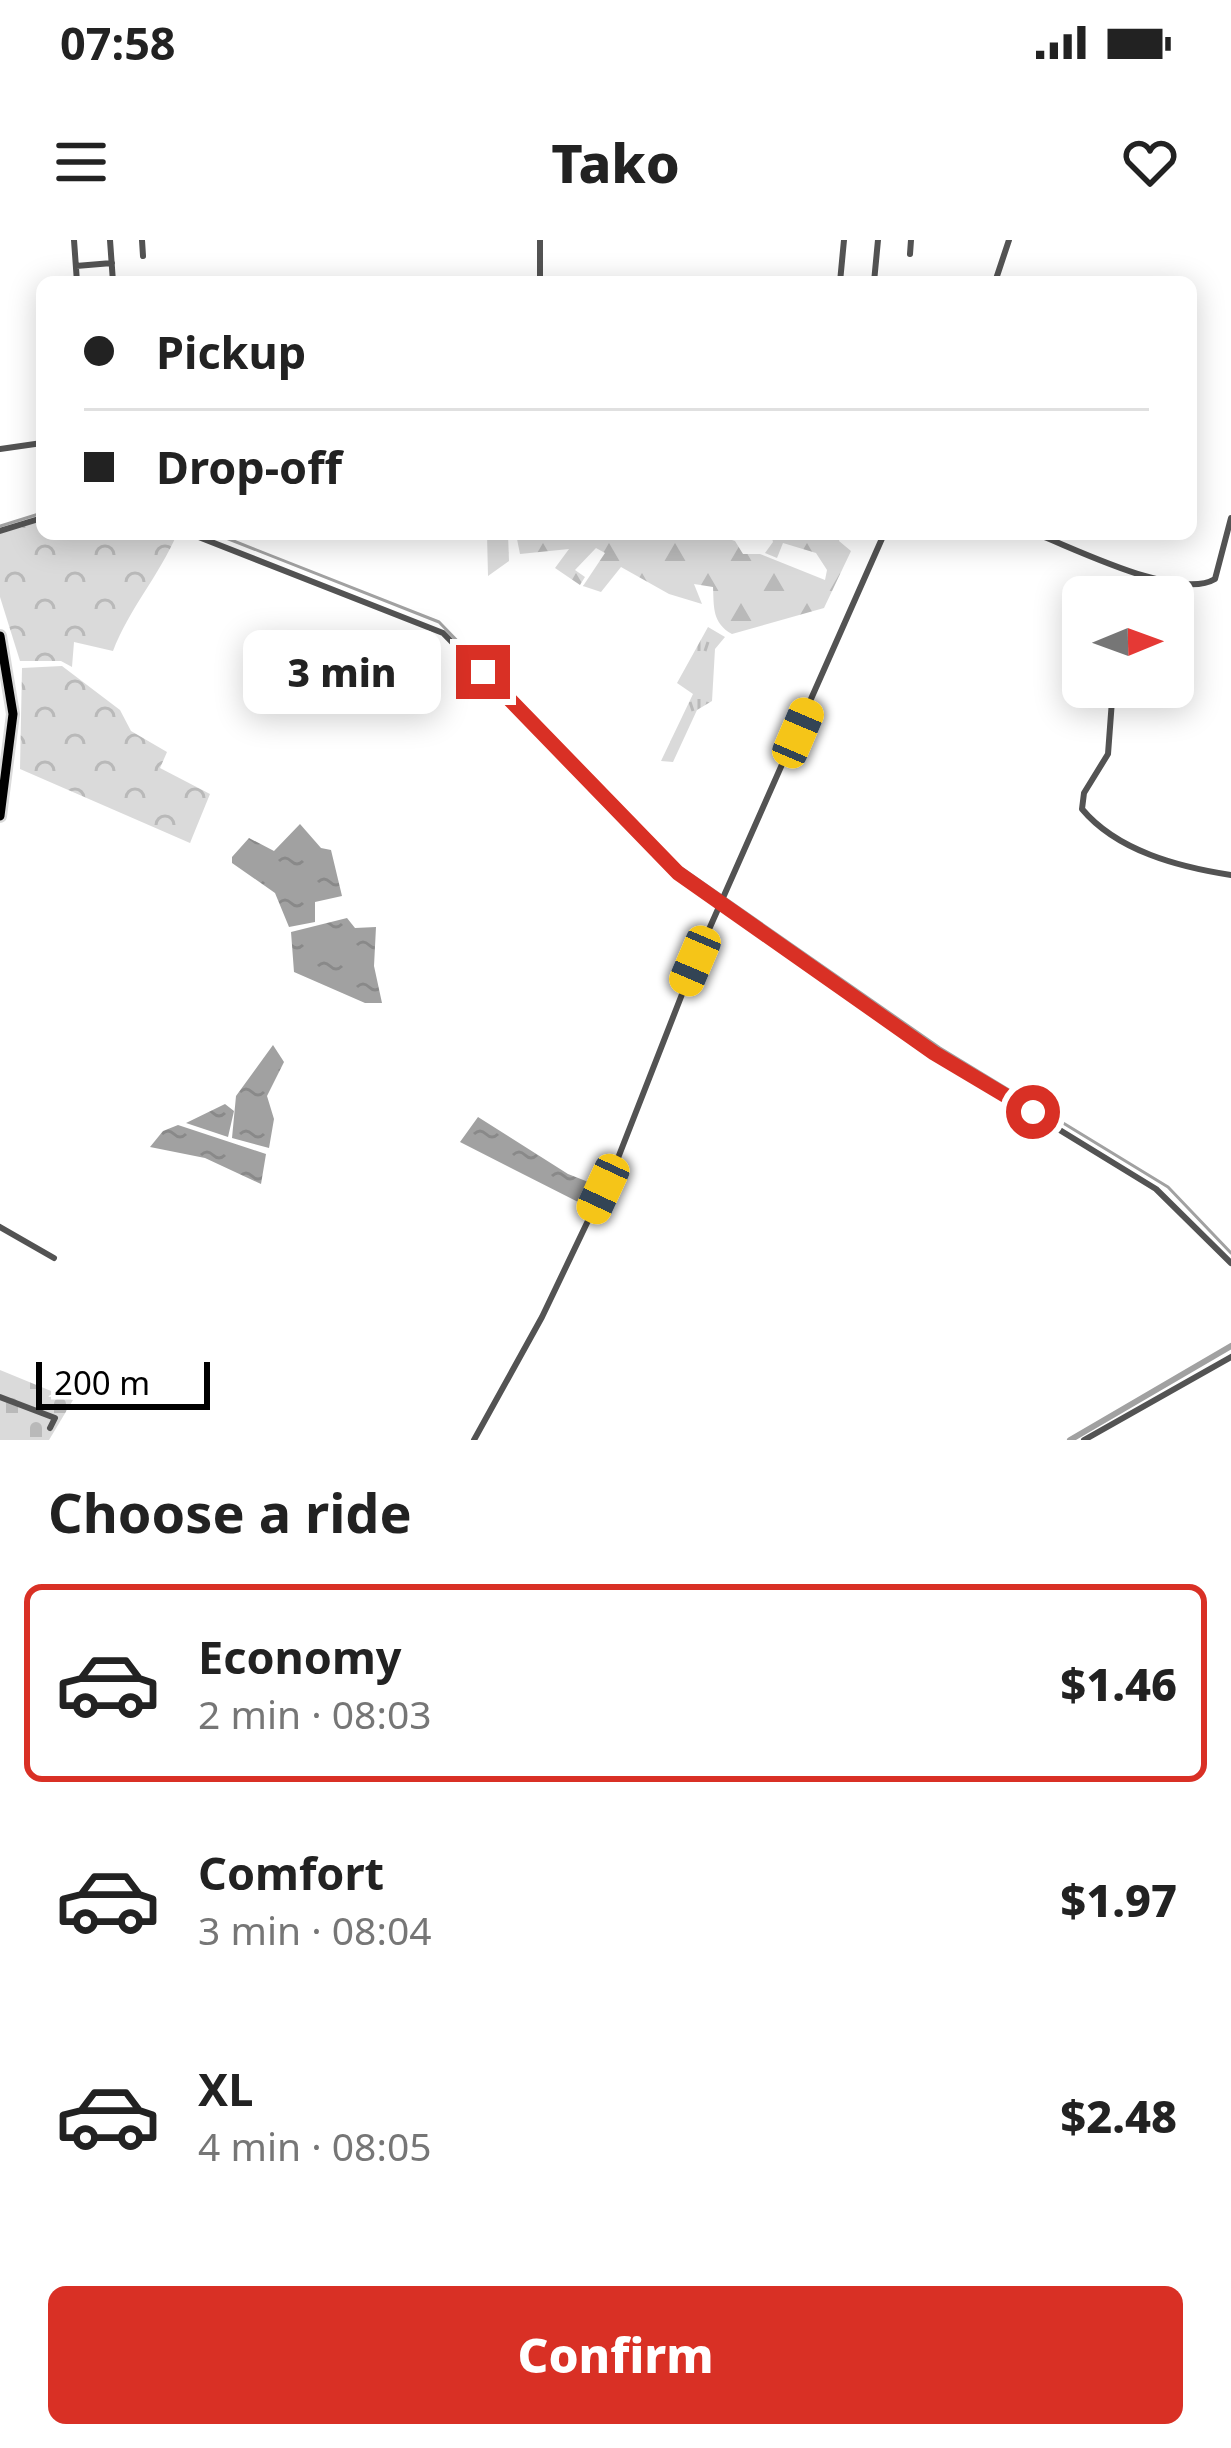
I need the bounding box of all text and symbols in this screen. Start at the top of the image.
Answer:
text: 07:58 [60,12,176,73]
text: Tako [551,125,680,199]
icon: menu [48,129,114,195]
icon: heart [1117,129,1183,195]
text: Pickup [156,321,306,382]
text: Drop-off [156,436,342,497]
north arrow [1062,576,1194,708]
map controls [1062,576,1194,708]
callout: 3 min [243,630,441,714]
text: 3 min [288,645,396,698]
route end [456,645,510,699]
car [767,693,829,773]
car [664,921,726,1001]
route start [1006,1085,1060,1139]
car [571,1149,635,1229]
scale bar [36,1356,210,1409]
text: 200 m [54,1360,150,1405]
text: Choose a ride [48,1475,412,1549]
text: Economy [198,1626,402,1687]
icon: car [54,1629,162,1737]
text: $1.46 [1060,1653,1177,1714]
text: 2 min · 08:03 [198,1687,432,1740]
text: Comfort [198,1842,384,1903]
icon: car [54,1845,162,1953]
text: $1.97 [1060,1869,1177,1930]
text: 3 min · 08:04 [198,1903,432,1956]
text: XL [198,2058,253,2119]
icon: car [54,2061,162,2169]
text: $2.48 [1060,2085,1177,2146]
text: 4 min · 08:05 [198,2119,432,2172]
button: Confirm [48,2286,1183,2424]

